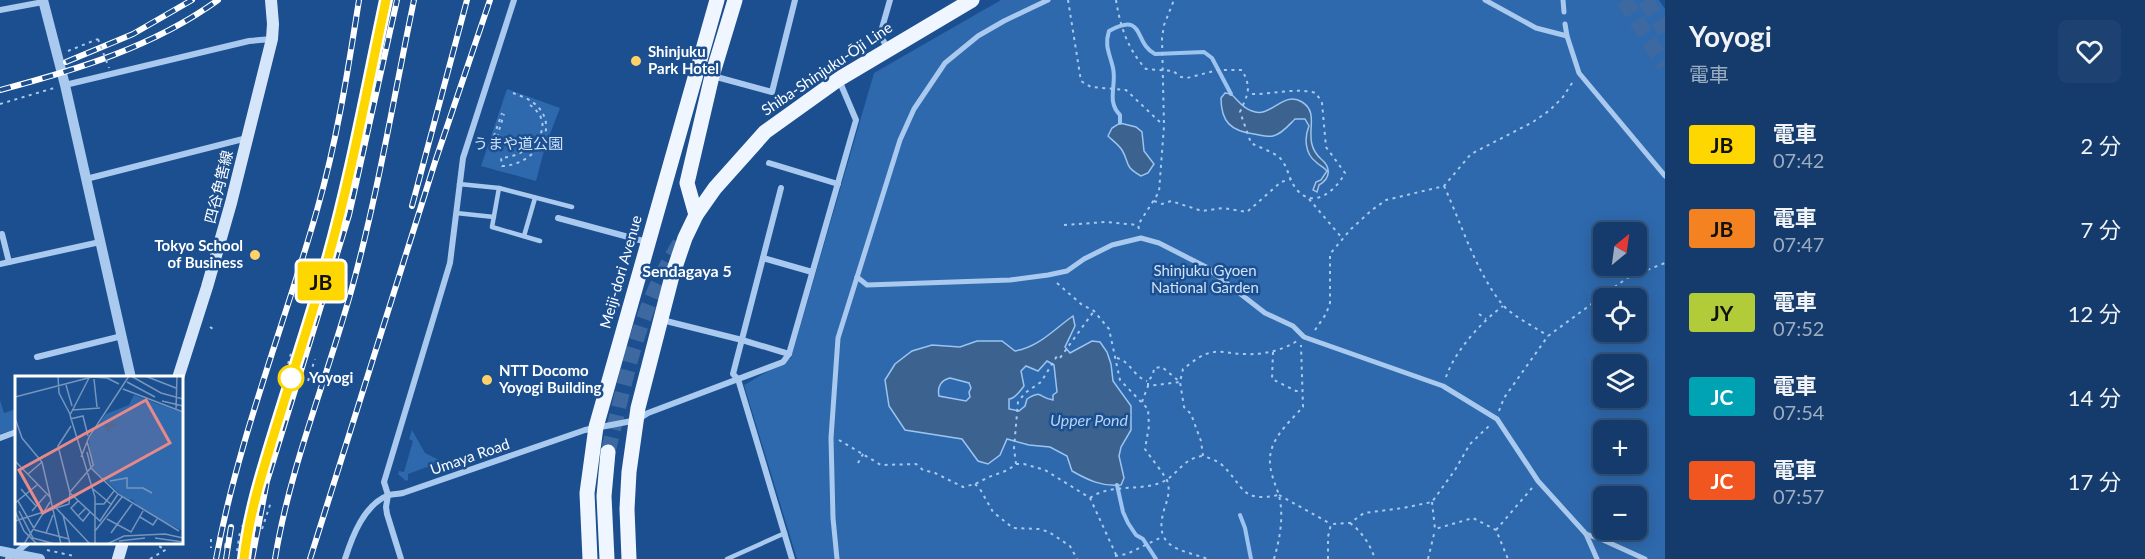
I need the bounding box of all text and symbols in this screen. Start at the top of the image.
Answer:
street label: Shiba-Shinjuku-Ōji Line [758,18,895,119]
text: Yoyogi [1689,19,1772,53]
button: heart [2058,20,2121,83]
place label: Shinjuku Park Hotel [648,42,719,77]
marker: Shinjuku Park Hotel [629,54,643,68]
text: 電車 [1689,62,1729,86]
text: 電車 [1773,120,1817,147]
text: JB [1711,132,1733,157]
text: 2 分 [2081,132,2121,159]
park label: うまや道公園 [473,134,563,152]
street label: 四谷角筈線 [200,148,236,225]
text: 07:42 [1773,148,1824,172]
text: 電車 [1773,204,1817,231]
street label: Meiji-dori Avenue [595,213,645,330]
text: JB [1711,216,1733,241]
text: 7 分 [2081,216,2121,243]
north arrow [1593,222,1647,276]
map controls [1593,222,1647,540]
text: 07:47 [1773,232,1824,256]
place label: Tokyo School of Business [154,236,243,271]
marker: Tokyo School of Business [248,248,262,262]
district label: Sendagaya 5 [642,261,732,280]
park label: Shinjuku Gyoen National Garden [1151,261,1259,296]
line badge: JB [294,262,348,300]
text: JB [310,269,332,294]
button: locate [1593,288,1647,342]
text: 電車 [1773,288,1817,315]
text: JY [1711,300,1733,325]
text: 12 分 [2068,300,2121,327]
text: 07:52 [1773,316,1824,340]
button: layers [1593,354,1647,408]
place label: NTT Docomo Yoyogi Building [498,361,601,396]
marker: Yoyogi [278,365,304,391]
place label: Yoyogi [308,368,354,386]
text: 電車 [1773,372,1817,399]
marker: NTT Docomo Yoyogi Building [480,373,494,387]
inset map [15,376,183,544]
text: JC [1711,384,1733,409]
text: 14 分 [2068,384,2121,411]
text: 07:54 [1773,400,1824,424]
water label: Upper Pond [1050,410,1129,429]
button: + [1593,420,1647,474]
street label: Umaya Road [428,434,512,478]
text: 電車 [1773,456,1817,483]
text: JC [1711,468,1733,493]
text: 17 分 [2068,468,2121,495]
text: 07:57 [1773,484,1824,508]
button: − [1593,486,1647,540]

